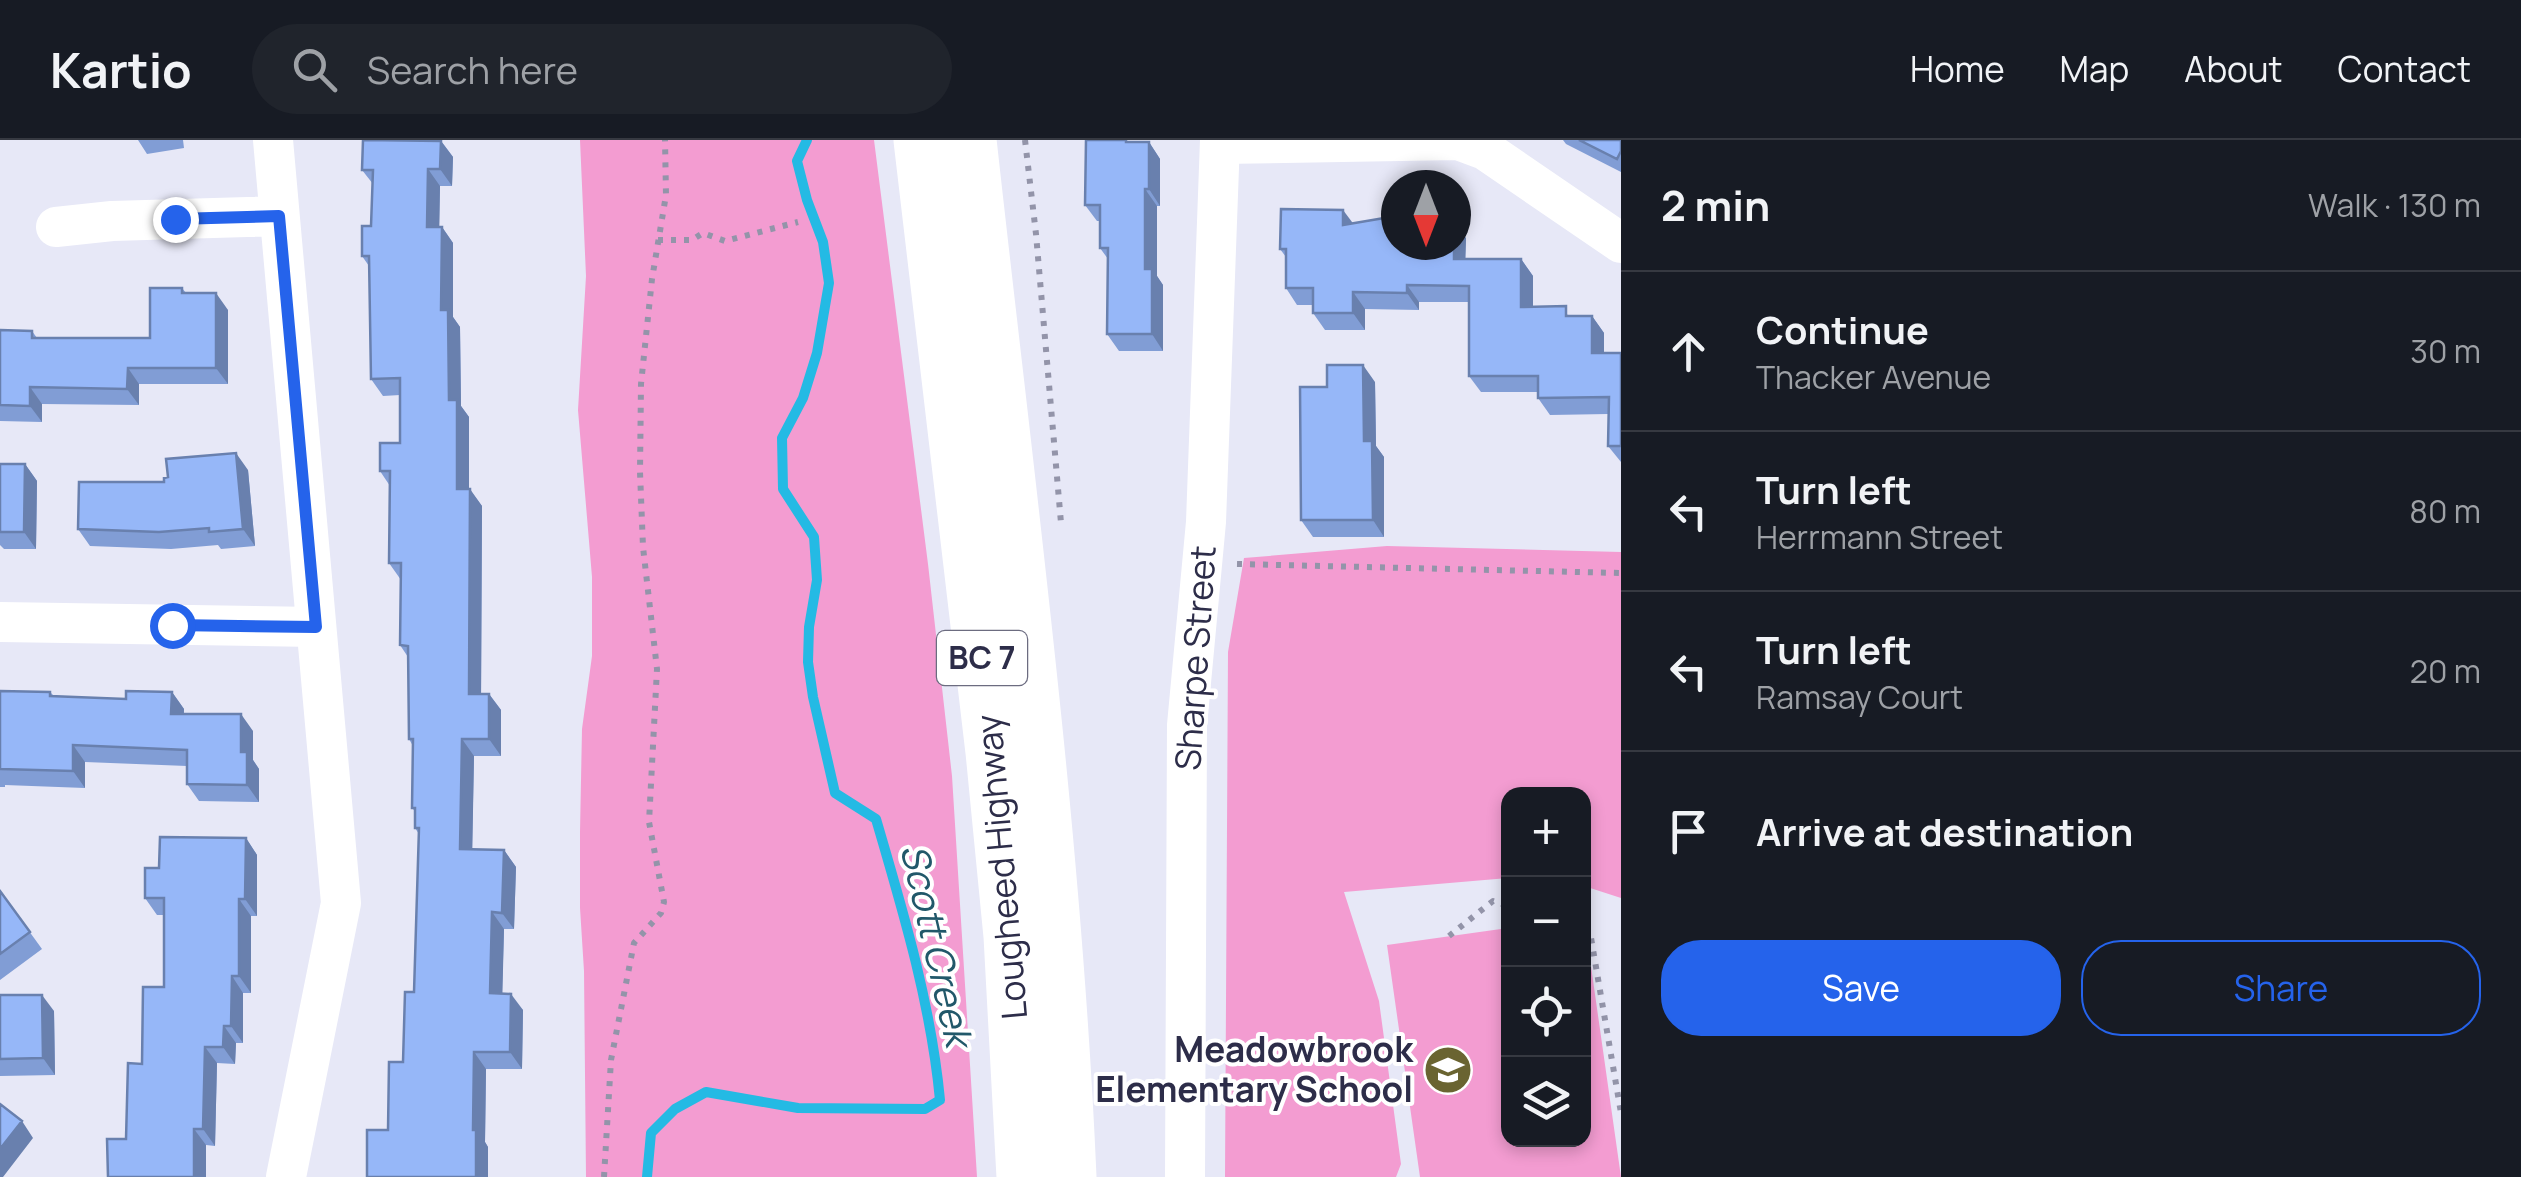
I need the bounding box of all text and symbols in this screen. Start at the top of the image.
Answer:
search box [252,24,952,114]
text: Kartio [50,37,192,102]
icon: search [287,42,342,97]
text: Search here [367,43,578,95]
text: Home [1910,45,2005,93]
text: Map [2060,45,2129,93]
text: About [2184,45,2283,93]
text: Contact [2338,45,2471,93]
north arrow [1381,170,1471,260]
text: 2 min [1661,176,1770,234]
text: Walk · 130 m [2308,183,2481,227]
route end [153,197,199,243]
text: Continue [1756,303,1929,355]
icon: ahead [1661,324,1716,379]
text: 30 m [2410,329,2481,373]
text: Thacker Avenue [1756,355,1991,399]
text: Turn left [1756,463,1912,515]
icon: left [1661,484,1716,539]
text: 80 m [2409,489,2481,533]
text: Herrmann Street [1756,515,2003,559]
street label: Sharpe Street [1163,544,1227,772]
route start [150,603,196,649]
text: Turn left [1756,623,1912,675]
road number: BC 7 [937,631,1027,685]
icon: left [1661,644,1716,699]
text: 20 m [2410,649,2481,693]
text: Ramsay Court [1756,675,1963,719]
street label: Lougheed Highway [964,713,1038,1022]
map controls [1501,787,1591,1147]
button: + [1501,787,1591,877]
icon: arrive [1661,804,1716,859]
text: Arrive at destination [1756,805,2133,857]
water label: Scott Creek [889,838,988,1056]
button: − [1501,877,1591,967]
button: Save [1661,940,2061,1036]
button: Share [2081,940,2481,1036]
button: locate [1501,967,1591,1057]
place label: Meadowbrook Elementary School [1095,1025,1414,1113]
school or university icon: Meadowbrook Elementary School [1422,1044,1474,1096]
button: layers [1501,1057,1591,1147]

